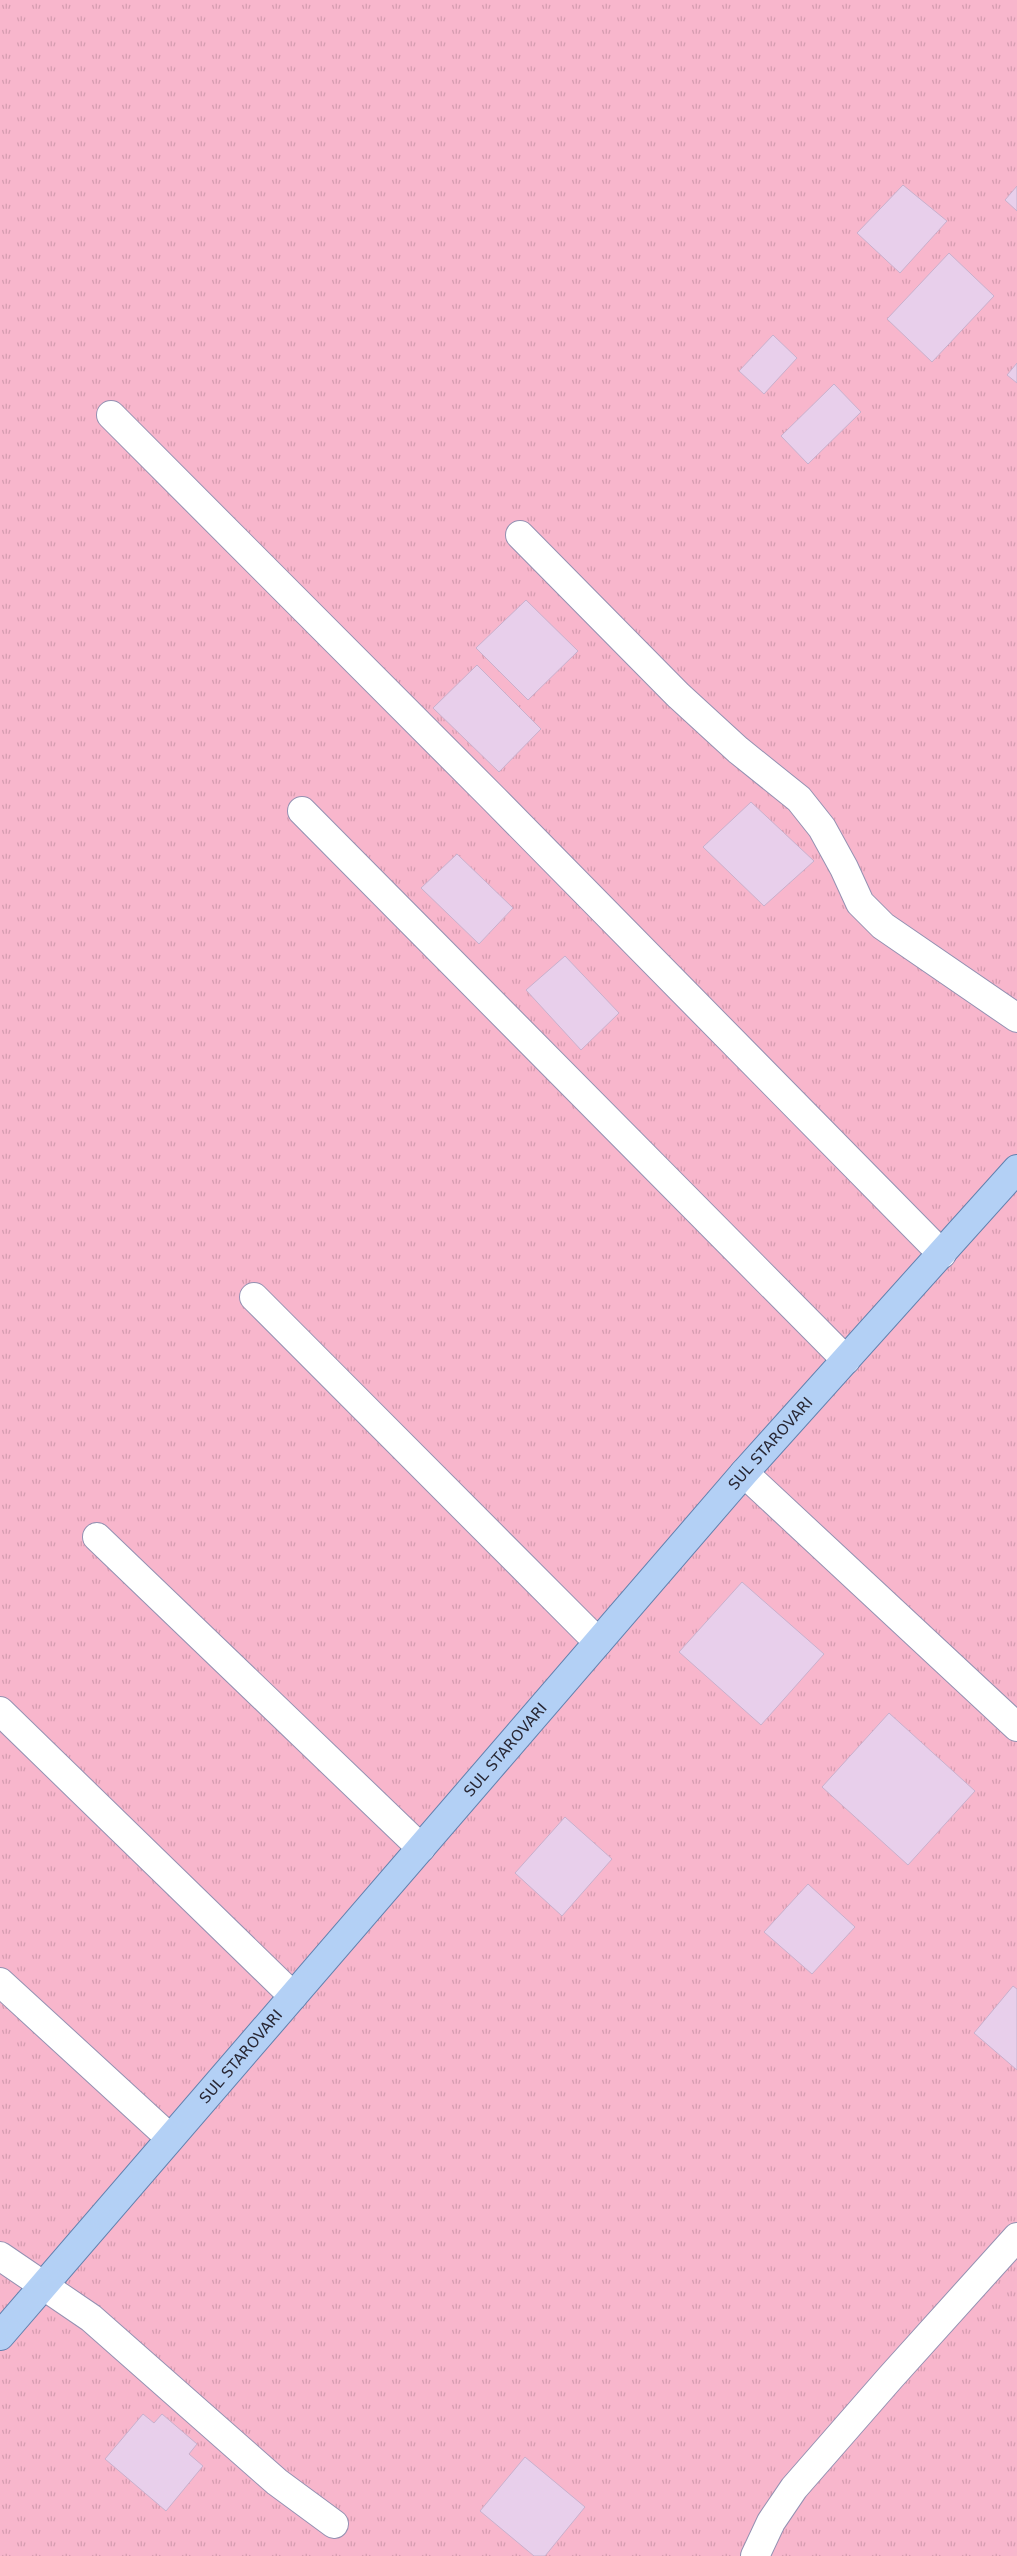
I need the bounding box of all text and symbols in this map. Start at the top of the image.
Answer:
street label: SUL STAROVARI [725,1394,817,1494]
street label: SUL STAROVARI [460,1699,551,1800]
street label: SUL STAROVARI [196,2006,286,2107]

